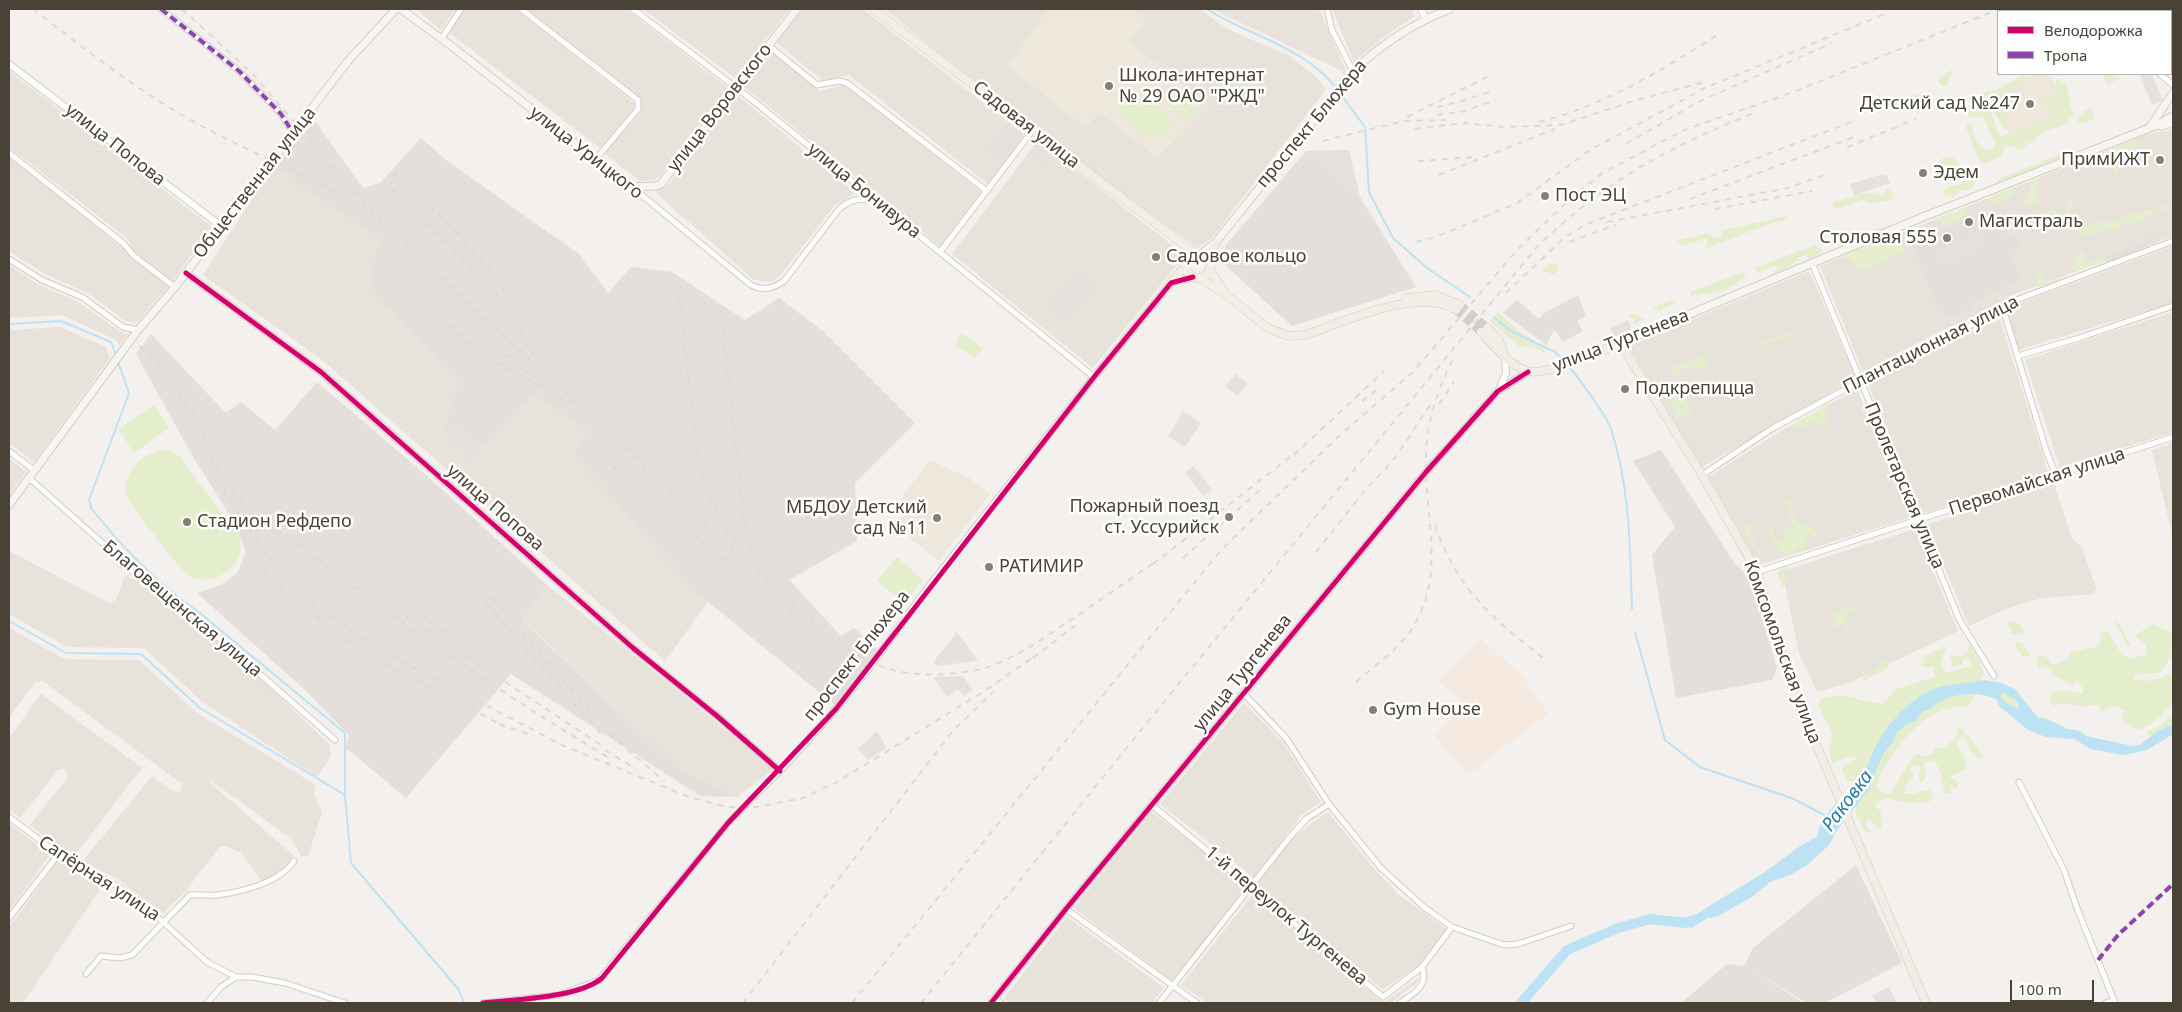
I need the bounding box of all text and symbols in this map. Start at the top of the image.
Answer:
legend [1997,10,2172,75]
text: Велодорожка [2044,20,2143,40]
street label: улица Воровского [663,39,777,177]
text: Тропа [2044,45,2087,65]
street label: проспект Блюхера [1252,56,1372,192]
place label: Школа-интернат № 29 ОАО "РЖД" [1119,65,1265,108]
street label: Садовая улица [968,77,1084,173]
marker: Школа-интернат № 29 ОАО "РЖД" [1103,80,1115,92]
place label: Детский сад №247 [1860,93,2020,115]
marker: Детский сад №247 [2024,98,2036,110]
street label: улица Попова [61,99,169,191]
street label: улица Урицкого [525,102,647,204]
street label: Общественная улица [189,103,321,263]
street label: улица Бонивура [803,139,925,243]
place label: ПримИЖТ [2061,149,2150,171]
marker: ПримИЖТ [2154,154,2166,166]
place label: Эдем [1933,162,1979,184]
marker: Эдем [1917,167,1929,179]
place label: Пост ЭЦ [1555,185,1626,207]
marker: Пост ЭЦ [1539,190,1551,202]
place label: Магистраль [1979,211,2083,233]
marker: Магистраль [1963,216,1975,228]
place label: Столовая 555 [1819,227,1937,249]
marker: Столовая 555 [1941,232,1953,244]
place label: Садовое кольцо [1166,246,1307,268]
marker: Садовое кольцо [1150,251,1162,263]
street label: Плантационная улица [1840,291,2022,399]
street label: улица Тургенева [1550,305,1692,377]
place label: Подкрепицца [1635,378,1754,400]
marker: Подкрепицца [1619,383,1631,395]
street label: Пролетарская улица [1859,400,1949,572]
street label: Первомайская улица [1946,443,2128,521]
street label: улица Попова [442,460,548,556]
place label: Пожарный поезд ст. Уссурийск [1069,496,1219,538]
place label: МБДОУ Детский сад №11 [786,497,927,540]
place label: Стадион Рефдепо [197,511,352,533]
marker: Пожарный поезд ст. Уссурийск [1223,511,1235,523]
marker: МБДОУ Детский сад №11 [931,512,943,524]
marker: Стадион Рефдепо [181,516,193,528]
street label: Благовещенская улица [98,536,266,682]
place label: РАТИМИР [999,556,1084,578]
street label: Комсомольская улица [1739,557,1825,747]
marker: РАТИМИР [983,561,995,573]
street label: проспект Блюхера [799,586,915,726]
street label: улица Тургенева [1189,610,1297,736]
place label: Gym House [1383,699,1481,721]
marker: Gym House [1367,704,1379,716]
water label: Раковка [1818,766,1878,836]
street label: Сапёрная улица [34,832,164,926]
street label: 1-й переулок Тургенева [1200,842,1372,990]
scale bar [2012,970,2096,1002]
text: 100 m [2018,979,2062,999]

